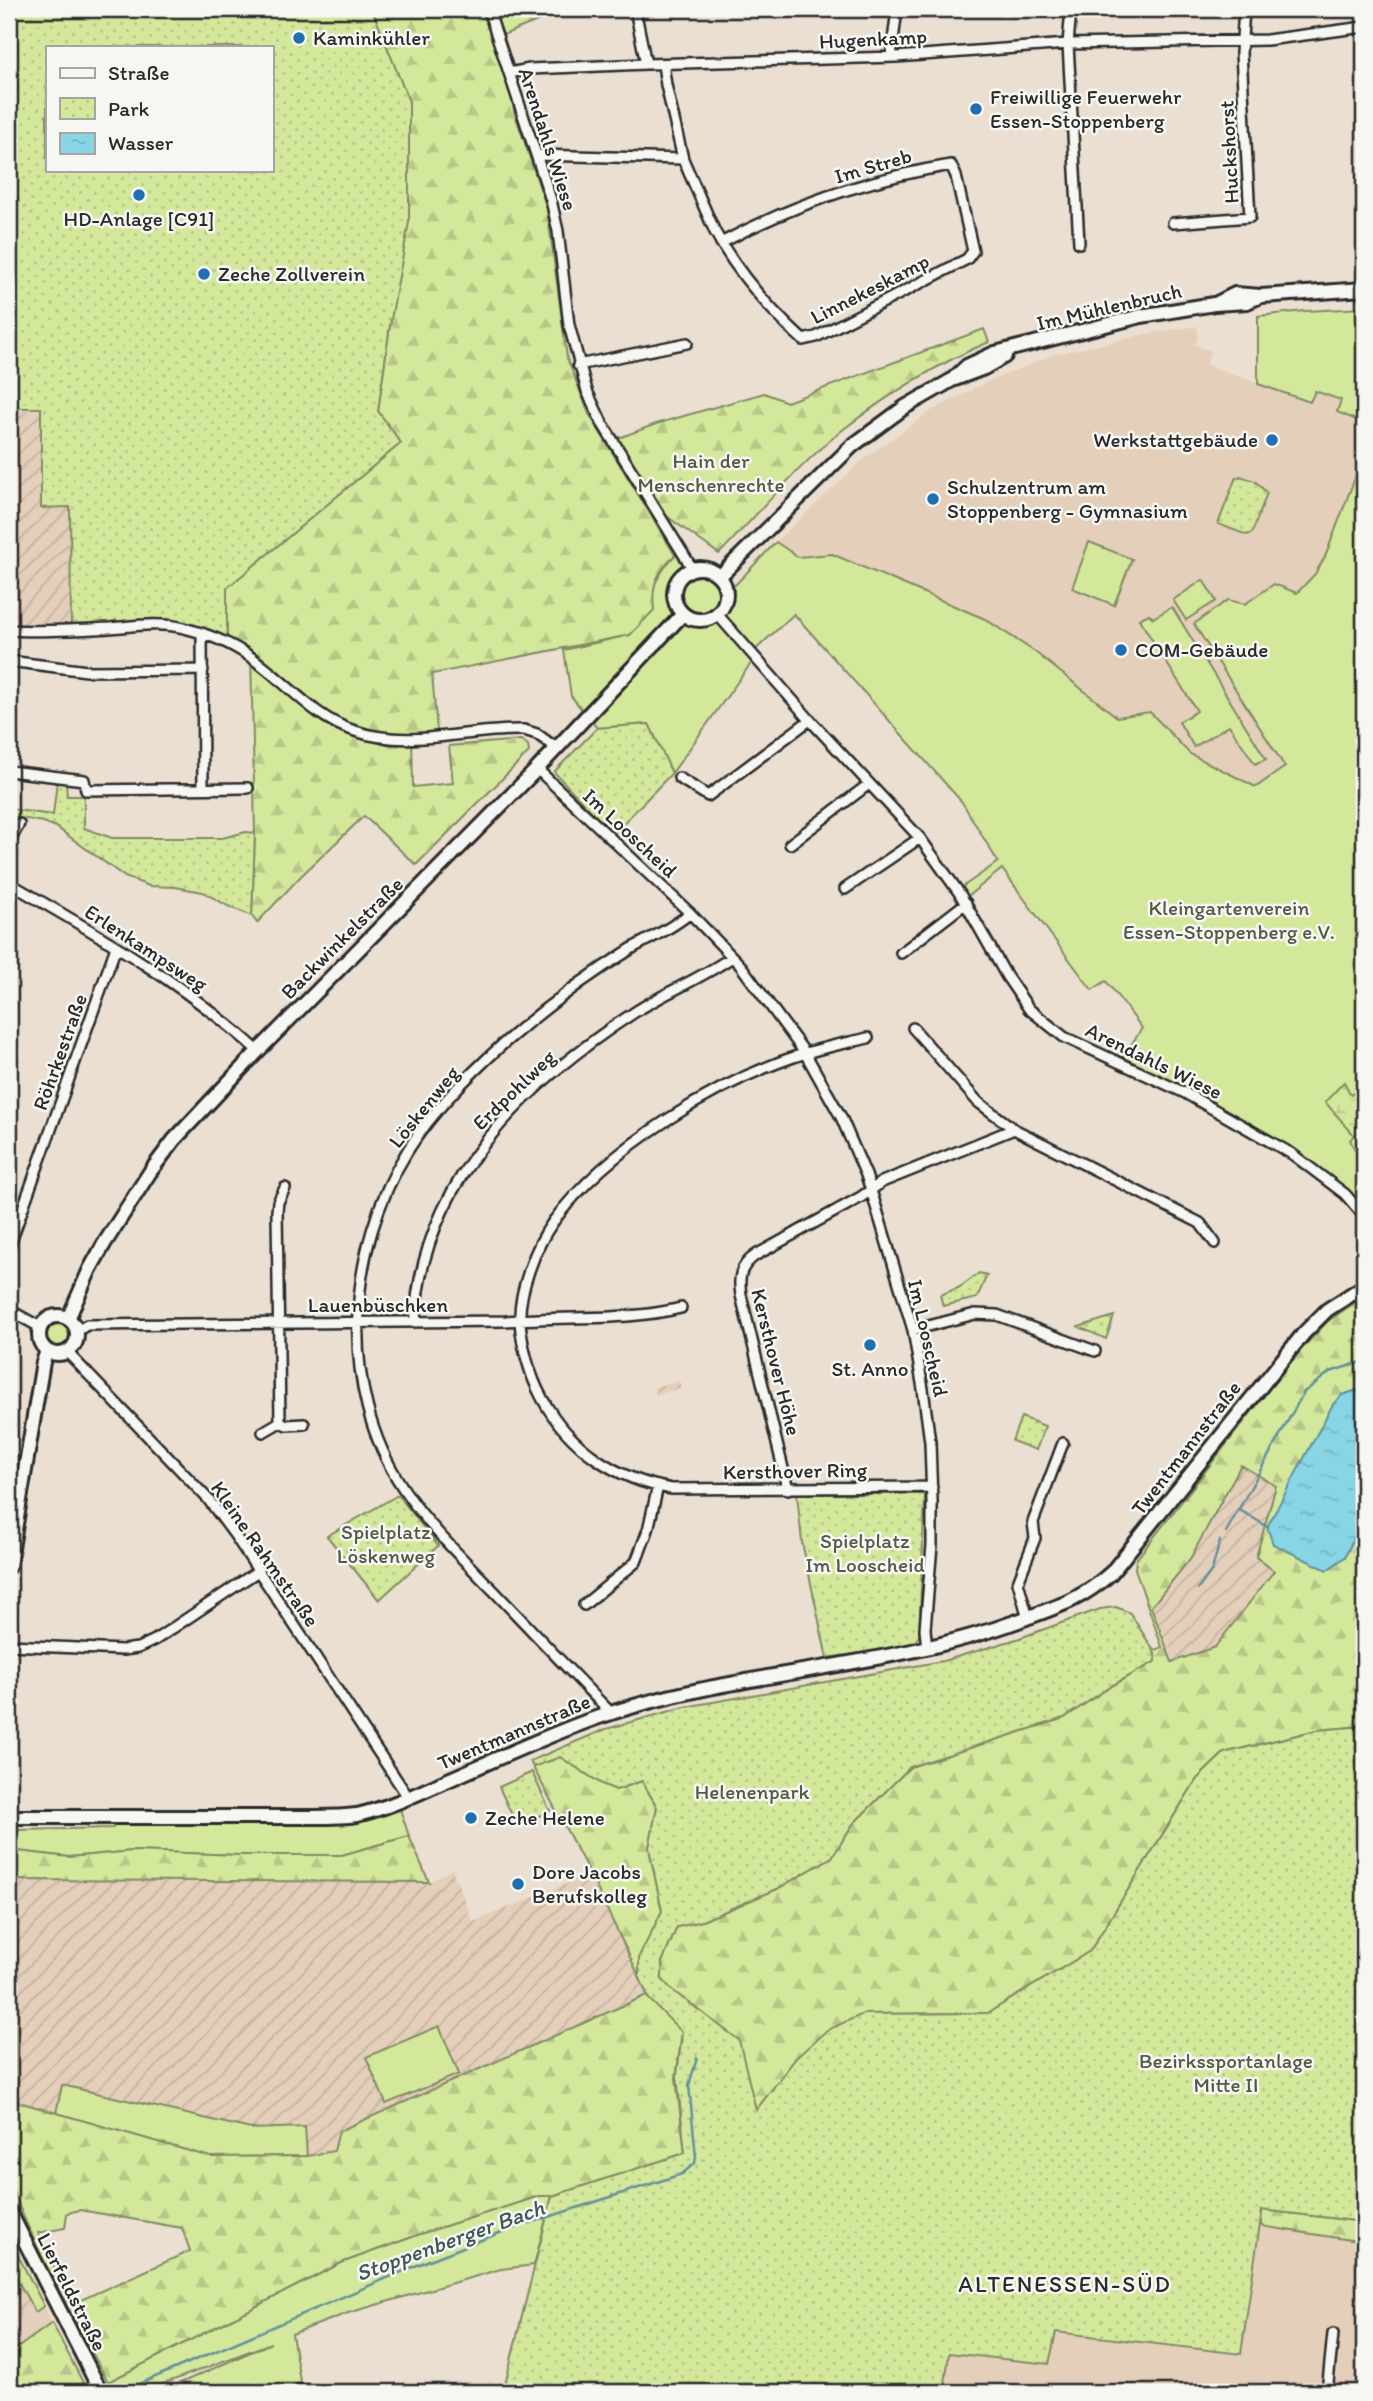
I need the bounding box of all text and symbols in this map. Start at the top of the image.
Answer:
street label: Hugenkamp [818,23,927,54]
place label: Kaminkühler [313,25,430,50]
marker: Kaminkühler [291,30,307,46]
legend [46,46,273,172]
text: Straße [108,60,169,85]
street label: Arendahls Wiese [514,64,583,213]
place label: Freiwillige Feuerwehr Essen-Stoppenberg [990,84,1182,133]
text: Park [108,96,150,121]
street label: Huckshorst [1213,100,1244,204]
marker: Freiwillige Feuerwehr Essen-Stoppenberg [968,101,984,117]
text: Wasser [108,130,174,155]
street label: Im Streb [831,143,914,188]
marker: HD-Anlage [C91] [131,187,147,203]
place label: HD-Anlage [C91] [64,206,214,231]
street label: Linnekeskamp [806,248,933,329]
place label: Zeche Zollverein [218,261,365,286]
marker: Zeche Zollverein [196,266,212,282]
street label: Im Mühlenbruch [1034,278,1184,335]
place label: Werkstattgebäude [1093,427,1258,452]
marker: Werkstattgebäude [1264,432,1280,448]
park label: Hain der Menschenrechte [638,448,785,497]
place label: Schulzentrum am Stoppenberg - Gymnasium [947,474,1188,523]
marker: Schulzentrum am Stoppenberg - Gymnasium [925,491,941,507]
place label: COM-Gebäude [1135,637,1268,662]
marker: COM-Gebäude [1113,642,1129,658]
street label: Im Looscheid [578,783,683,883]
street label: Backwinkelstraße [275,871,408,1004]
park label: Kleingartenverein Essen-Stoppenberg e.V. [1123,895,1335,944]
street label: Erlenkampsweg [80,899,213,997]
street label: Röhrkestraße [27,990,92,1114]
street label: Arendahls Wiese [1082,1017,1227,1104]
street label: Erdpohlweg [467,1044,560,1135]
street label: Löskenweg [383,1060,464,1153]
street label: Im Looscheid [903,1277,954,1399]
street label: Kersthover Höhe [746,1286,807,1438]
street label: Lauenbüschken [308,1292,448,1317]
marker: St. Anno [862,1337,878,1353]
place label: St. Anno [832,1356,908,1381]
street label: Twentmannstraße [1125,1376,1246,1520]
street label: Kersthover Ring [723,1457,868,1484]
street label: Kleine Rahmstraße [206,1476,325,1631]
park label: Spielplatz Löskenweg [337,1519,435,1568]
park label: Spielplatz Im Looscheid [805,1528,925,1577]
street label: Twentmannstraße [434,1688,594,1775]
park label: Helenenpark [695,1779,809,1804]
place label: Zeche Helene [485,1805,605,1830]
marker: Zeche Helene [463,1810,479,1826]
place label: Dore Jacobs Berufskolleg [532,1859,647,1908]
marker: Dore Jacobs Berufskolleg [510,1876,526,1892]
park label: Bezirkssportanlage Mitte II [1139,2048,1313,2097]
water label: Stoppenberger Bach [352,2193,549,2287]
street label: Lierfeldstraße [32,2229,113,2355]
district label: ALTENESSEN-SÜD [958,2270,1172,2298]

